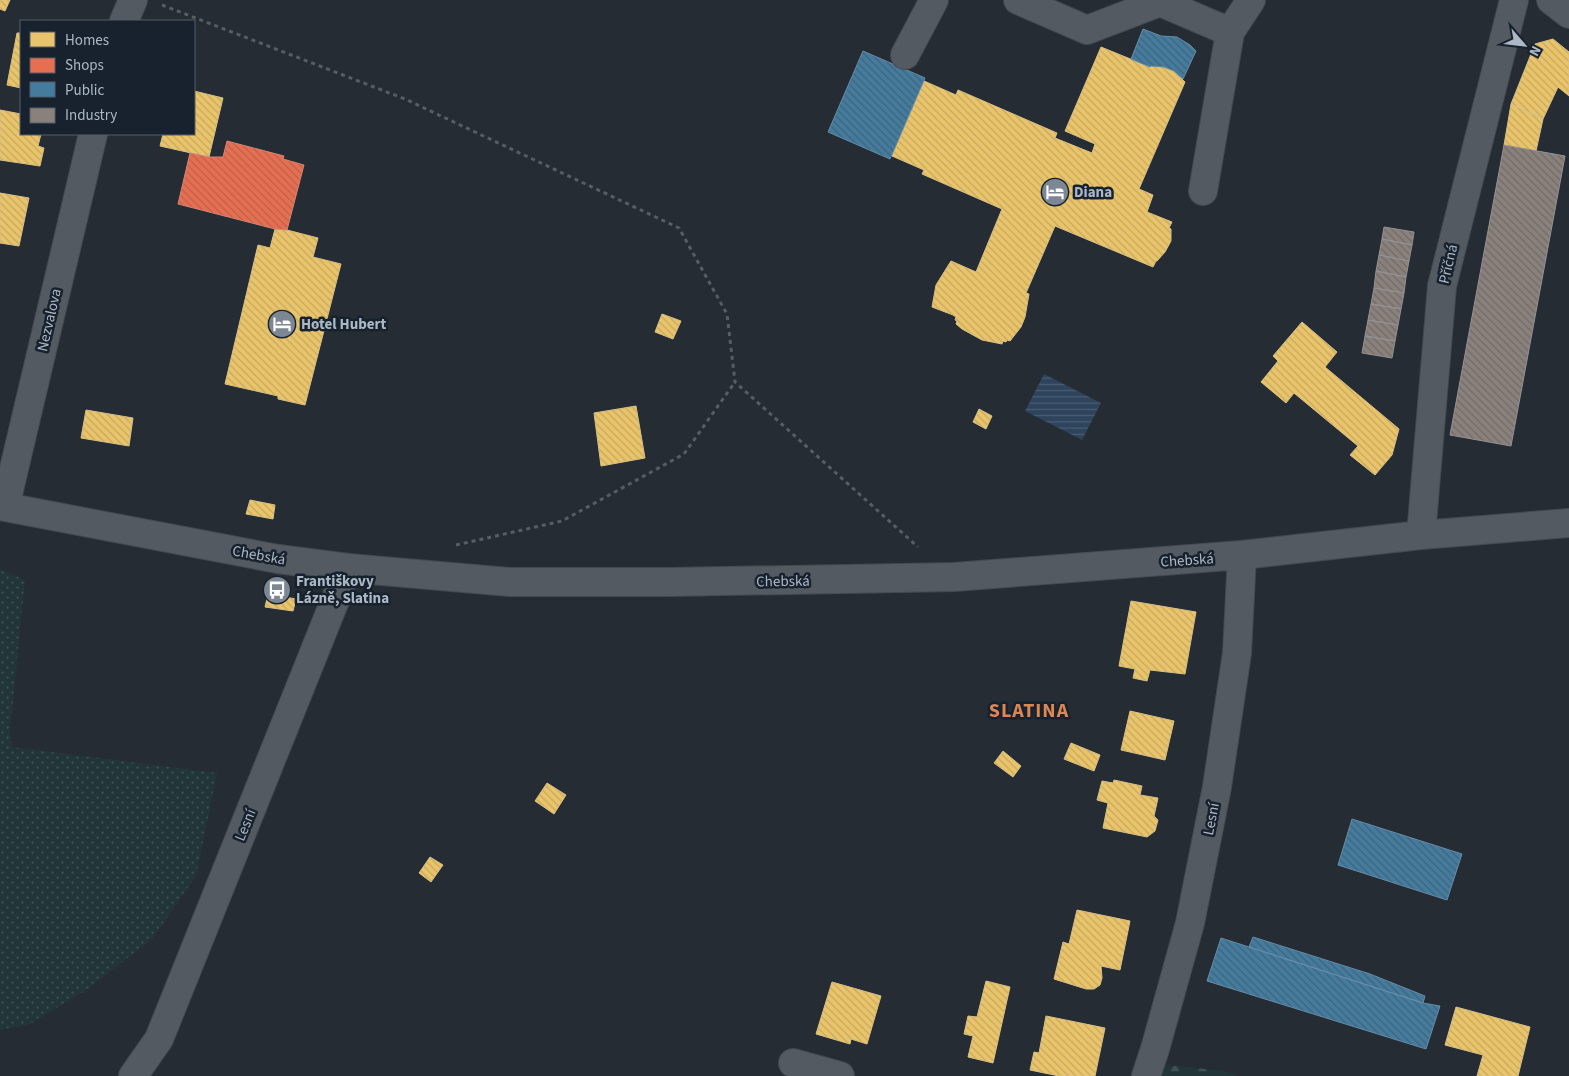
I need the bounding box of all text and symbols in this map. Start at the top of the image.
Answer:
legend [20,20,195,135]
north arrow [1499,20,1549,70]
text: Homes [65,30,109,51]
text: N [1524,42,1546,59]
text: Shops [65,55,104,76]
text: Public [65,80,104,101]
text: Industry [65,105,117,126]
hotel icon: Diana [1040,177,1070,207]
place label: Diana [1074,182,1112,203]
street label: Příčná [1434,242,1463,286]
street label: Nezvalova [32,287,67,354]
hotel icon: Hotel Hubert [267,309,297,339]
place label: Hotel Hubert [301,314,387,335]
street label: Chebská [231,541,287,570]
street label: Chebská [1160,548,1214,573]
place label: Františkovy Lázně, Slatina [296,571,389,609]
street label: Chebská [756,571,810,592]
bus stop icon: Františkovy Lázně, Slatina [262,575,292,605]
district label: SLATINA [989,697,1069,725]
street label: Lesní [1198,800,1225,837]
street label: Lesní [230,805,262,844]

